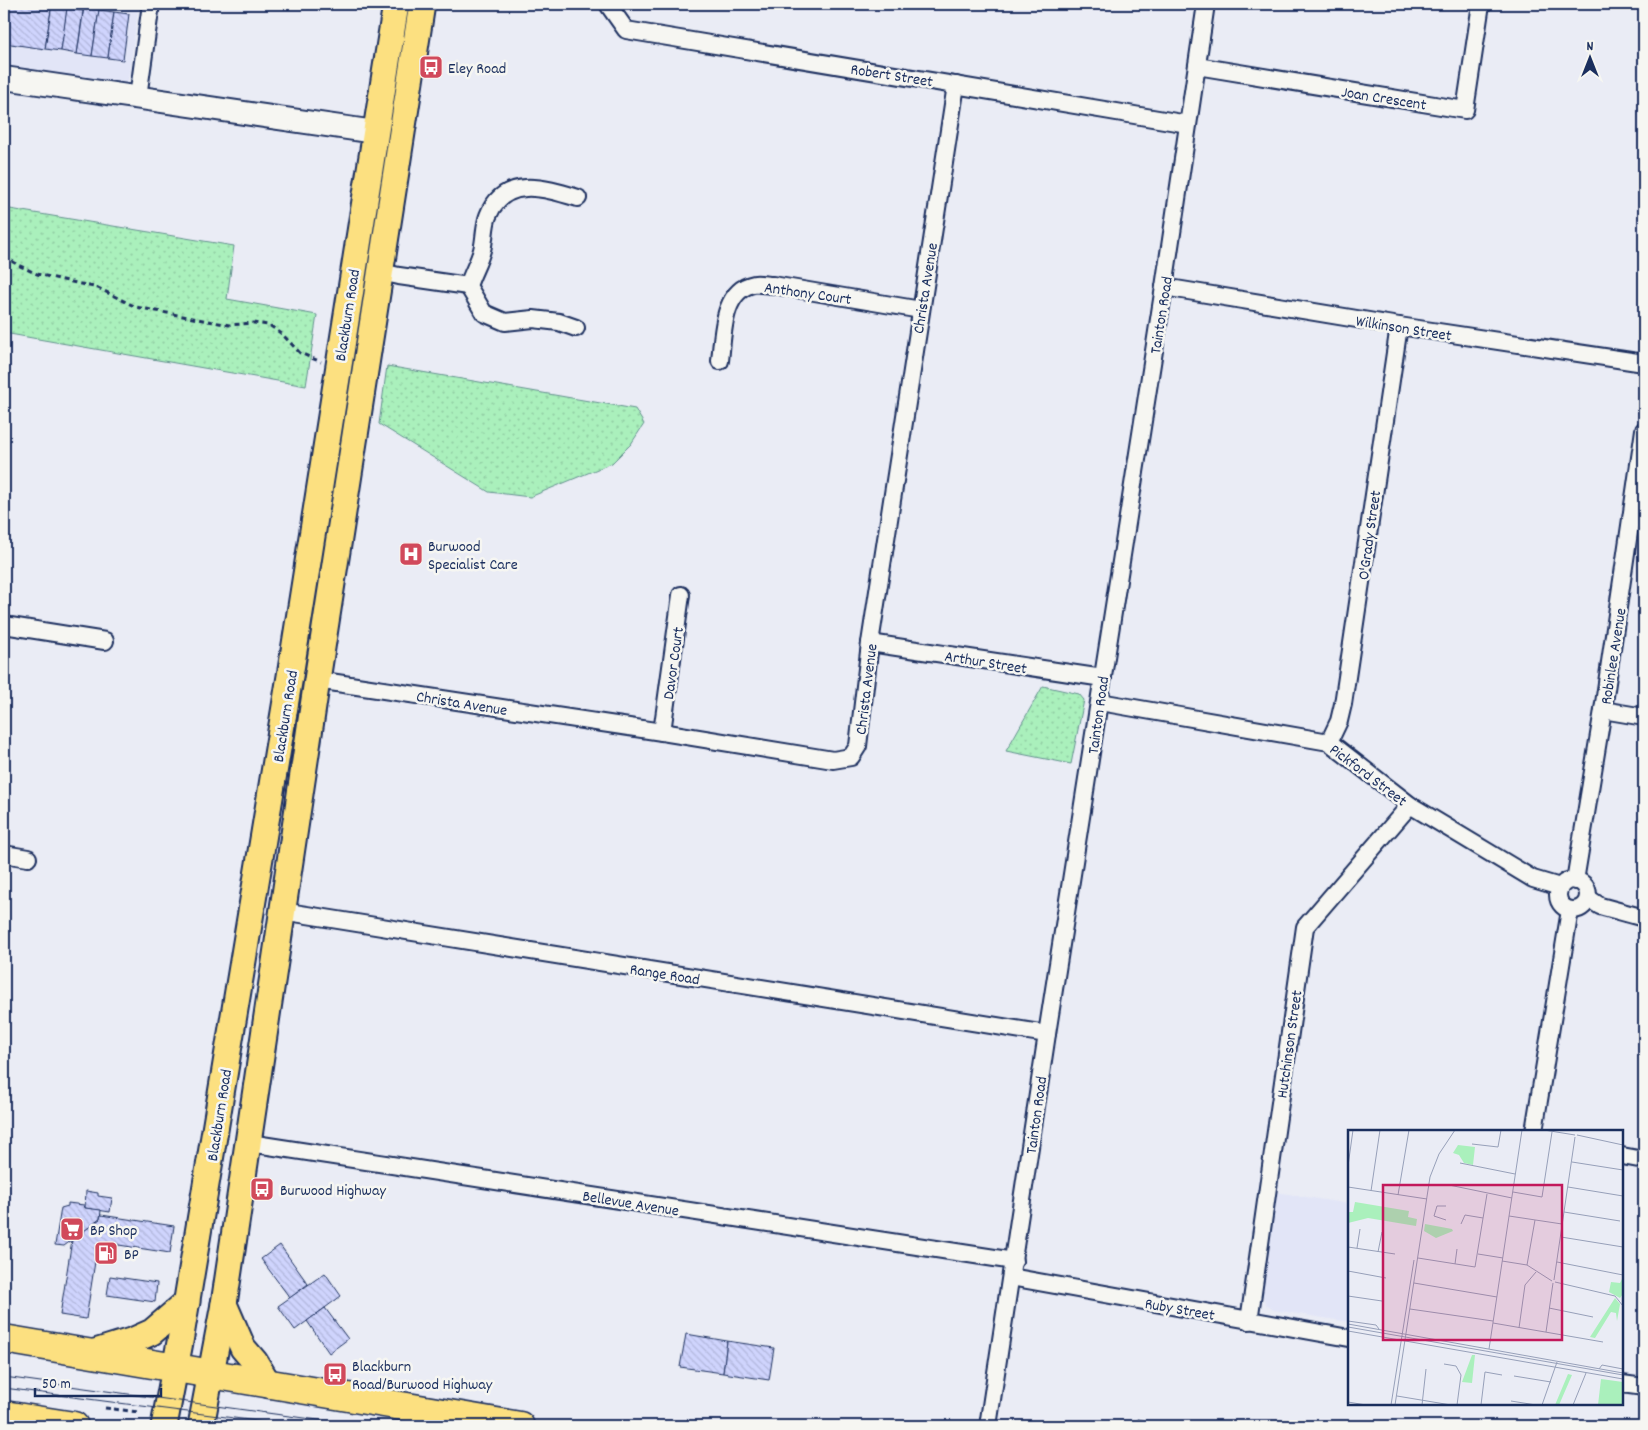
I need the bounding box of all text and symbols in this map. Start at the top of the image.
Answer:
north arrow [1566,32,1616,82]
text: N [1587,37,1594,57]
bus stop icon: Eley Road [418,54,444,80]
place label: Eley Road [448,58,506,81]
street label: Robert Street [849,59,935,94]
street label: Joan Crescent [1339,81,1428,118]
street label: Christa Avenue [908,241,945,335]
street label: Blackburn Road [330,268,367,363]
street label: Tainton Road [1145,275,1180,356]
street label: Anthony Court [763,277,853,312]
street label: Wilkinson Street [1354,311,1453,348]
street label: O'Grady Street [1353,489,1388,582]
place label: Burwood Specialist Care [428,536,518,577]
hospital icon: Burwood Specialist Care [398,541,424,567]
street label: Robinlee Avenue [1595,606,1633,706]
street label: Davor Court [658,626,691,701]
street label: Christa Avenue [850,642,884,736]
street label: Arthur Street [943,646,1029,681]
street label: Blackburn Road [268,669,305,764]
street label: Tainton Road [1083,675,1116,756]
street label: Christa Avenue [415,686,509,723]
street label: Pickford Street [1324,739,1411,813]
street label: Range Road [628,959,701,992]
street label: Hutchinson Street [1272,989,1309,1100]
street label: Blackburn Road [202,1068,239,1163]
street label: Tainton Road [1021,1075,1054,1156]
inset map [1348,1130,1623,1405]
bus stop icon: Burwood Highway [249,1176,275,1202]
place label: Burwood Highway [280,1180,386,1203]
street label: Bellevue Avenue [581,1185,680,1223]
supermarket icon: BP Shop [59,1216,85,1242]
place label: BP Shop [90,1220,137,1243]
fuel station icon: BP [93,1240,119,1266]
place label: BP [124,1244,139,1267]
street label: Ruby Street [1143,1293,1216,1328]
place label: Blackburn Road/Burwood Highway [352,1356,493,1397]
bus stop icon: Blackburn Road/Burwood Highway [322,1361,348,1387]
scale bar [35,1365,161,1397]
text: 50 m [42,1374,71,1396]

